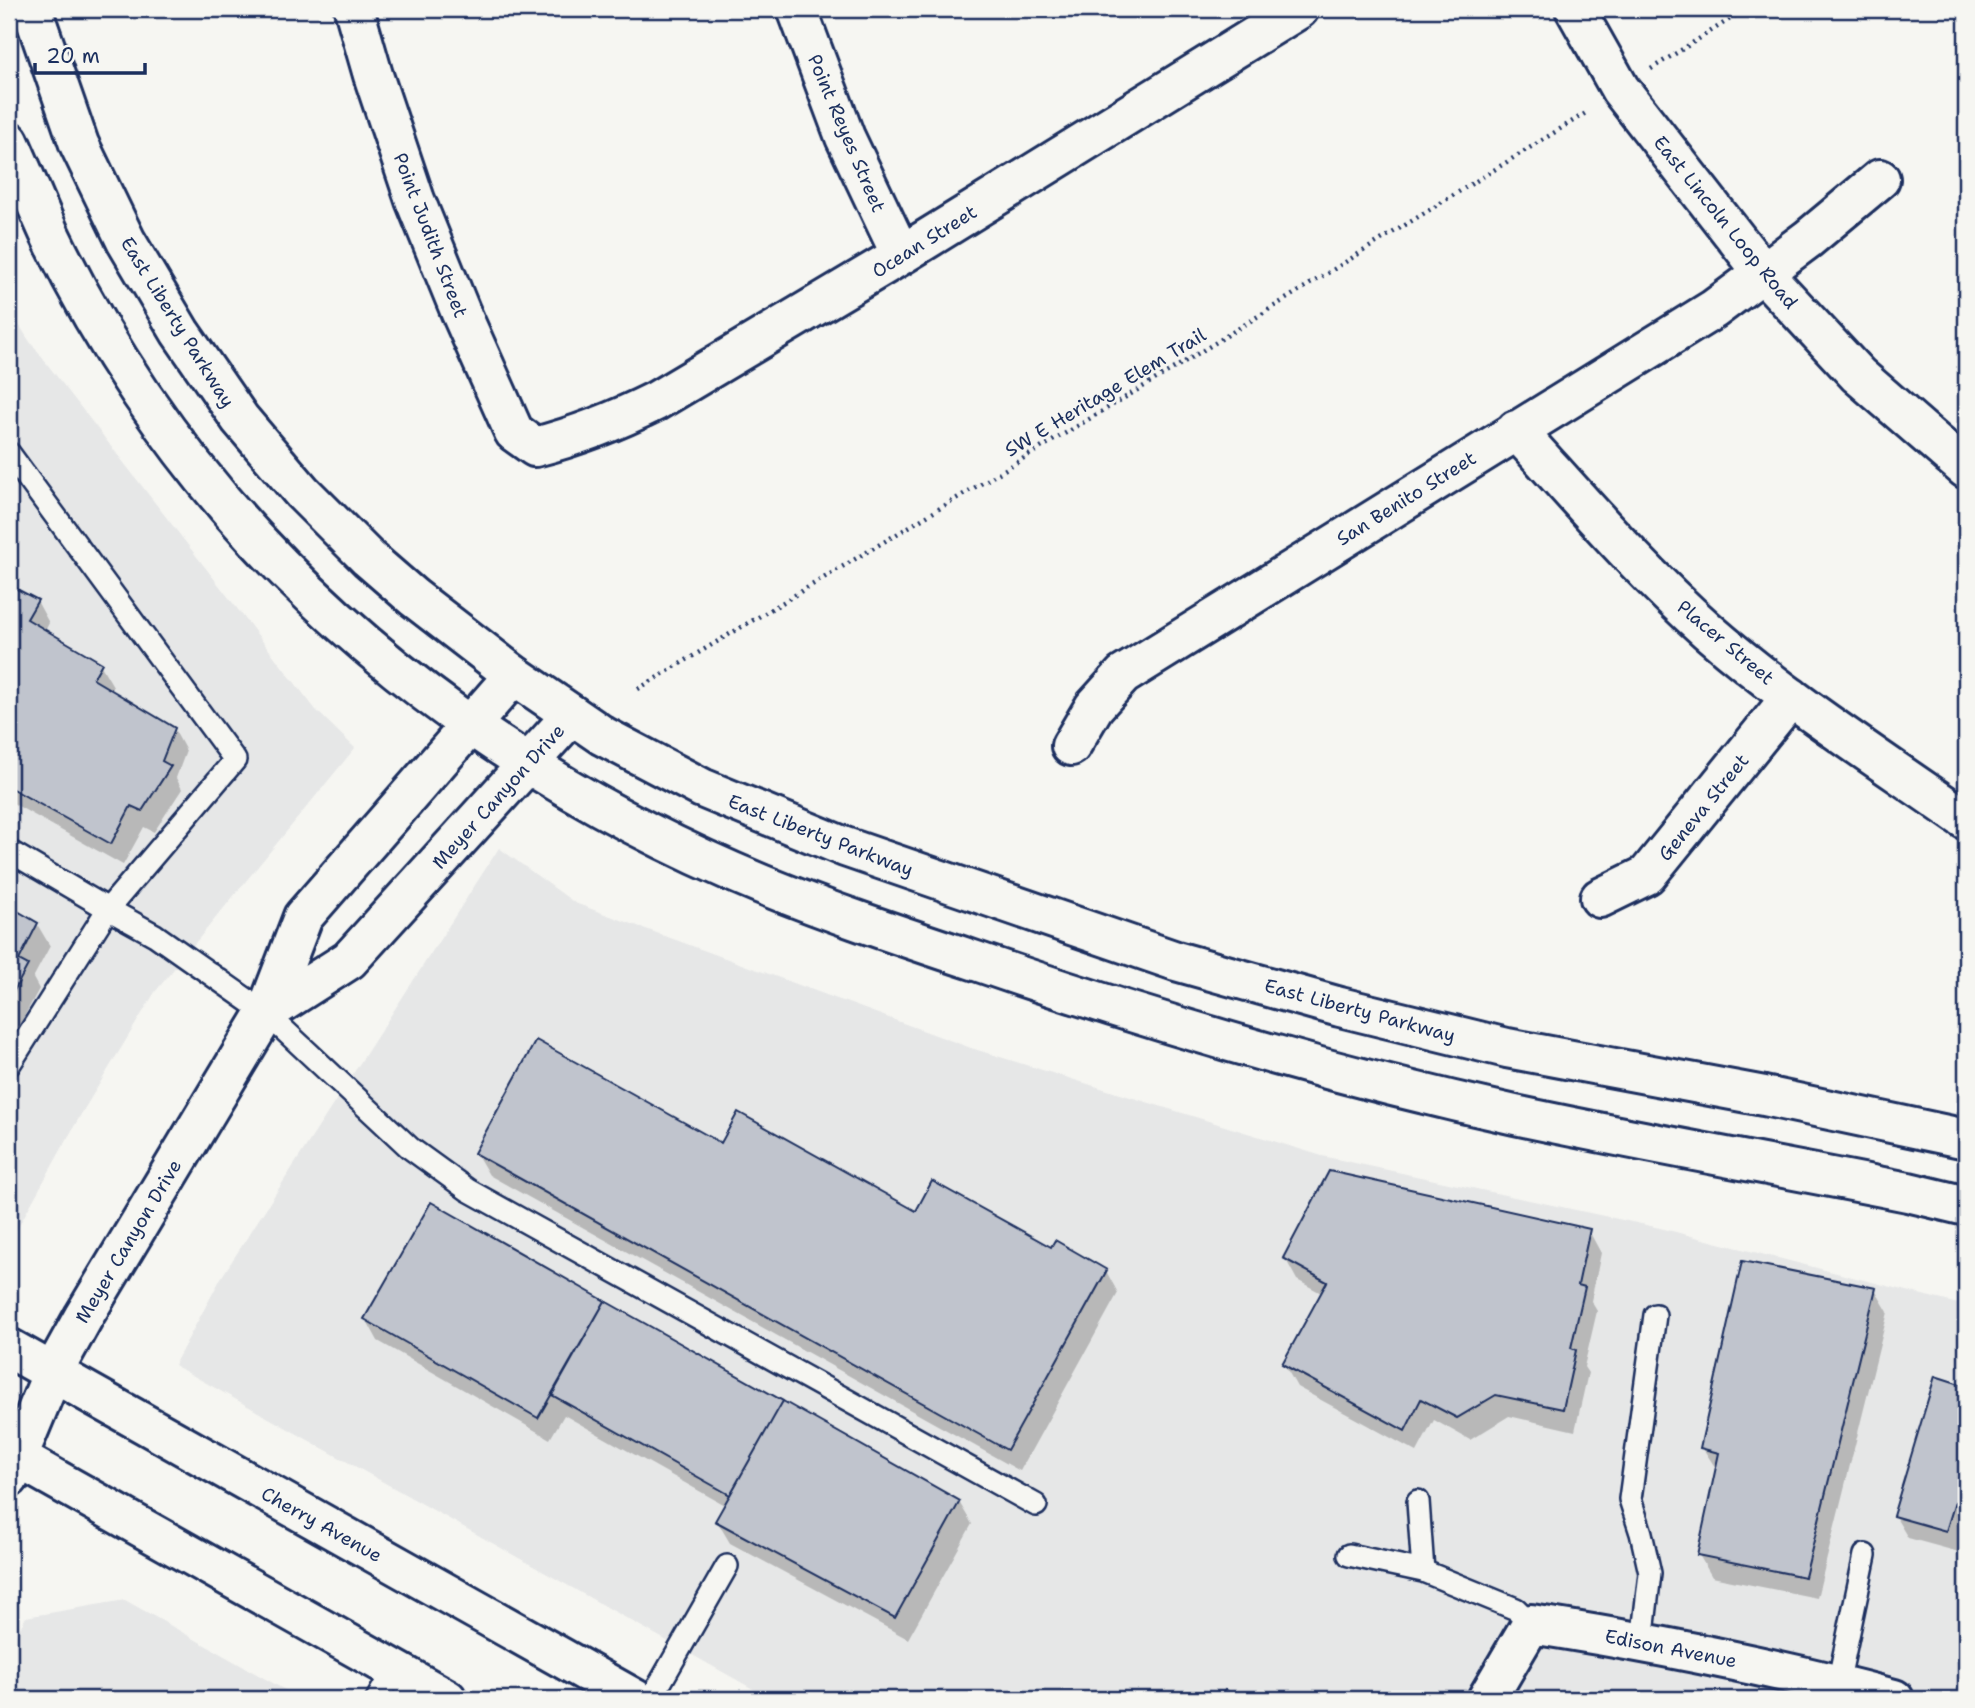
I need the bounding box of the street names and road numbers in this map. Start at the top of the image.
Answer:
street label: Point Reyes Street [802,50,891,216]
street label: East Lincoln Loop Road [1648,131,1803,314]
street label: Point Judith Street [388,149,473,321]
street label: Ocean Street [867,199,981,284]
street label: East Liberty Parkway [115,232,240,412]
street label: SW E Heritage Elem Trail [1000,322,1211,462]
street label: San Benito Street [1332,445,1481,551]
street label: Placer Street [1672,594,1779,690]
street label: Meyer Canyon Drive [427,719,570,874]
street label: Geneva Street [1653,749,1754,866]
street label: East Liberty Parkway [725,789,917,882]
street label: East Liberty Parkway [1262,973,1458,1048]
street label: Meyer Canyon Drive [70,1155,187,1328]
street label: Cherry Avenue [257,1481,387,1568]
street label: Edison Avenue [1603,1623,1739,1674]

